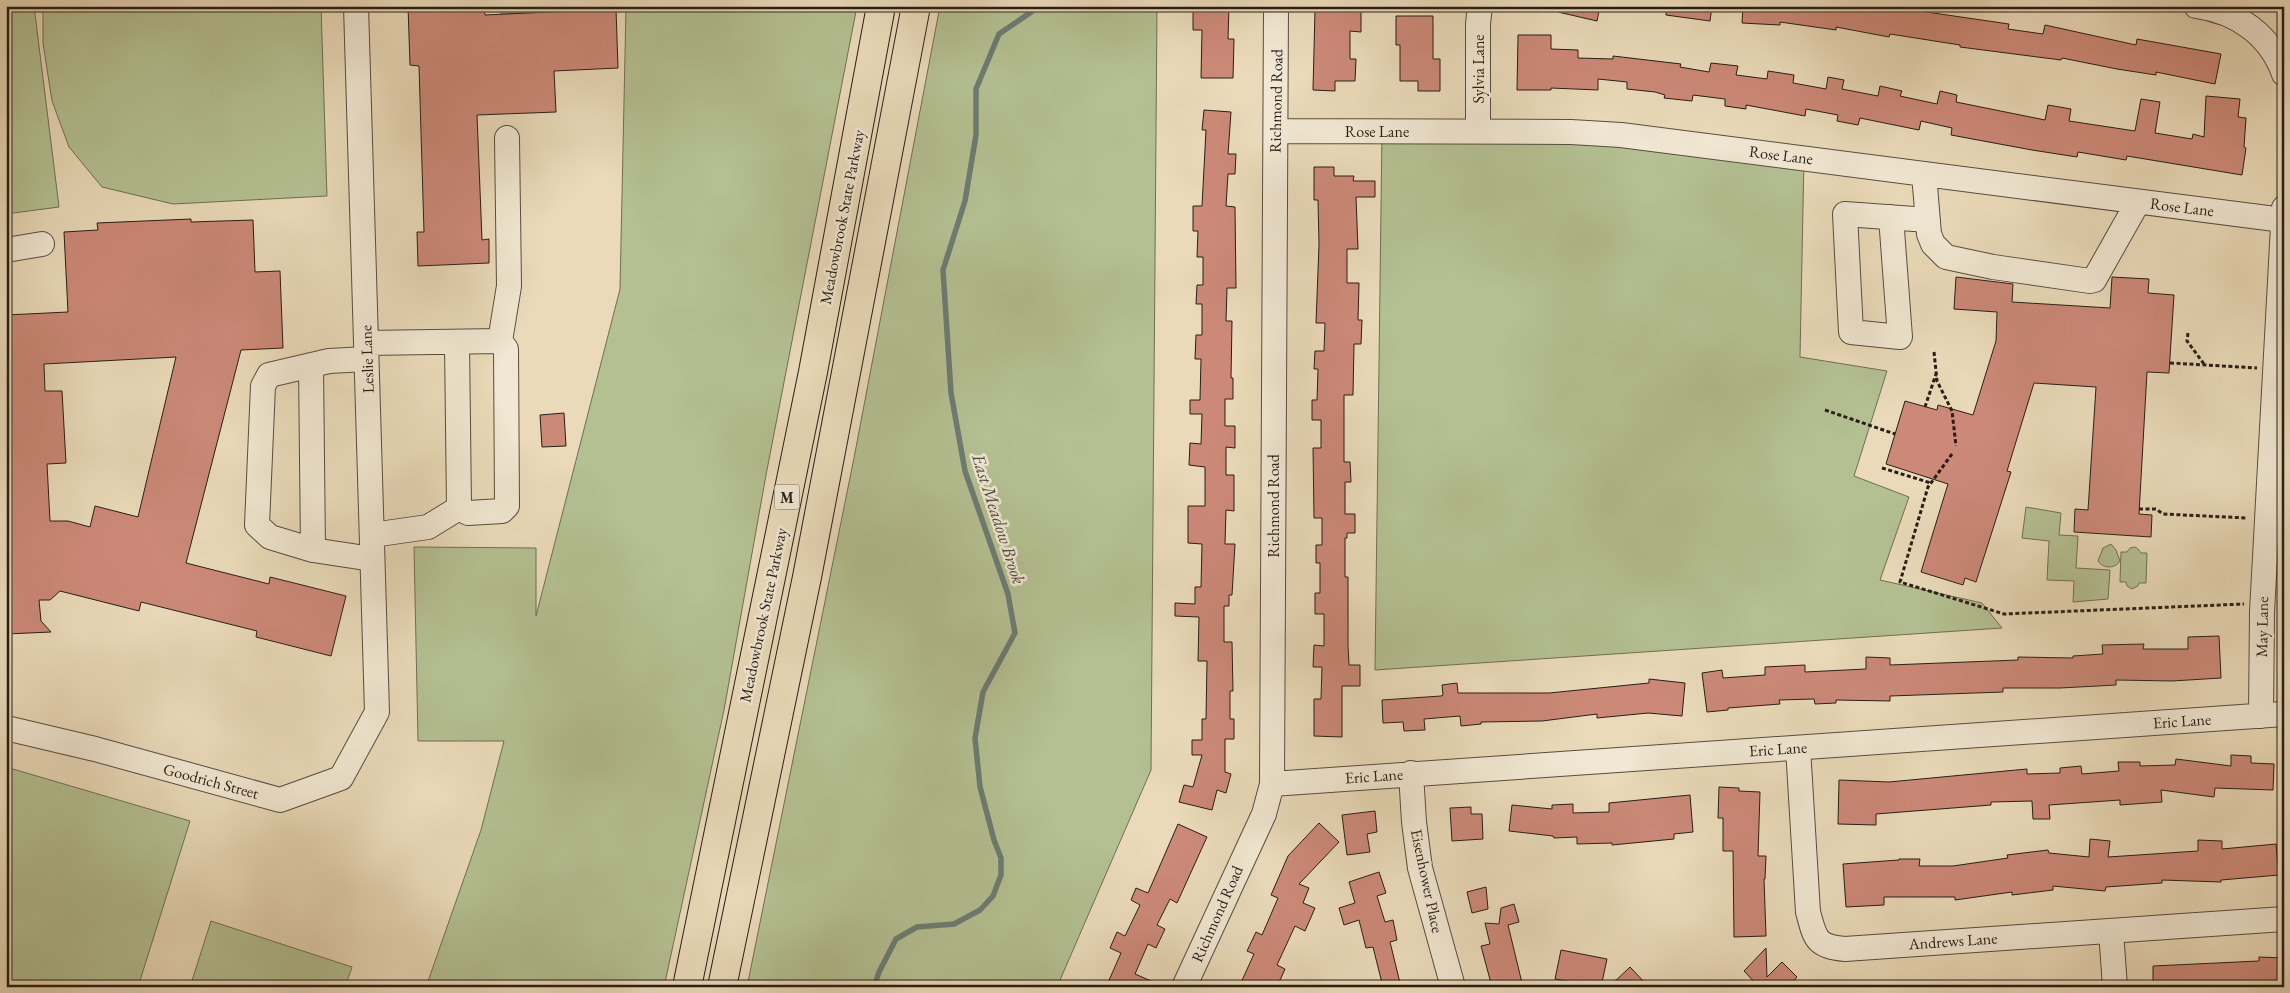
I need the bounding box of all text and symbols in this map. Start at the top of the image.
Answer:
street label: Sylvia Lane [1468,34,1489,104]
street label: Richmond Road [1265,48,1287,153]
street label: Rose Lane [1345,121,1409,142]
street label: Meadowbrook State Parkway [815,127,869,306]
street label: Rose Lane [1748,141,1814,169]
street label: Rose Lane [2149,193,2215,221]
street label: Leslie Lane [355,324,379,394]
water label: East Meadow Brook [967,450,1031,587]
street label: Richmond Road [1263,453,1284,558]
road number: M [774,484,800,510]
street label: Meadowbrook State Parkway [734,525,792,704]
street label: May Lane [2251,596,2273,658]
street label: Eric Lane [2152,708,2212,734]
street label: Eric Lane [1748,736,1808,762]
street label: Goodrich Street [161,758,261,804]
street label: Eric Lane [1344,763,1404,789]
street label: Eisenhower Place [1406,827,1448,935]
street label: Richmond Road [1186,862,1248,966]
street label: Andrews Lane [1907,927,1998,955]

